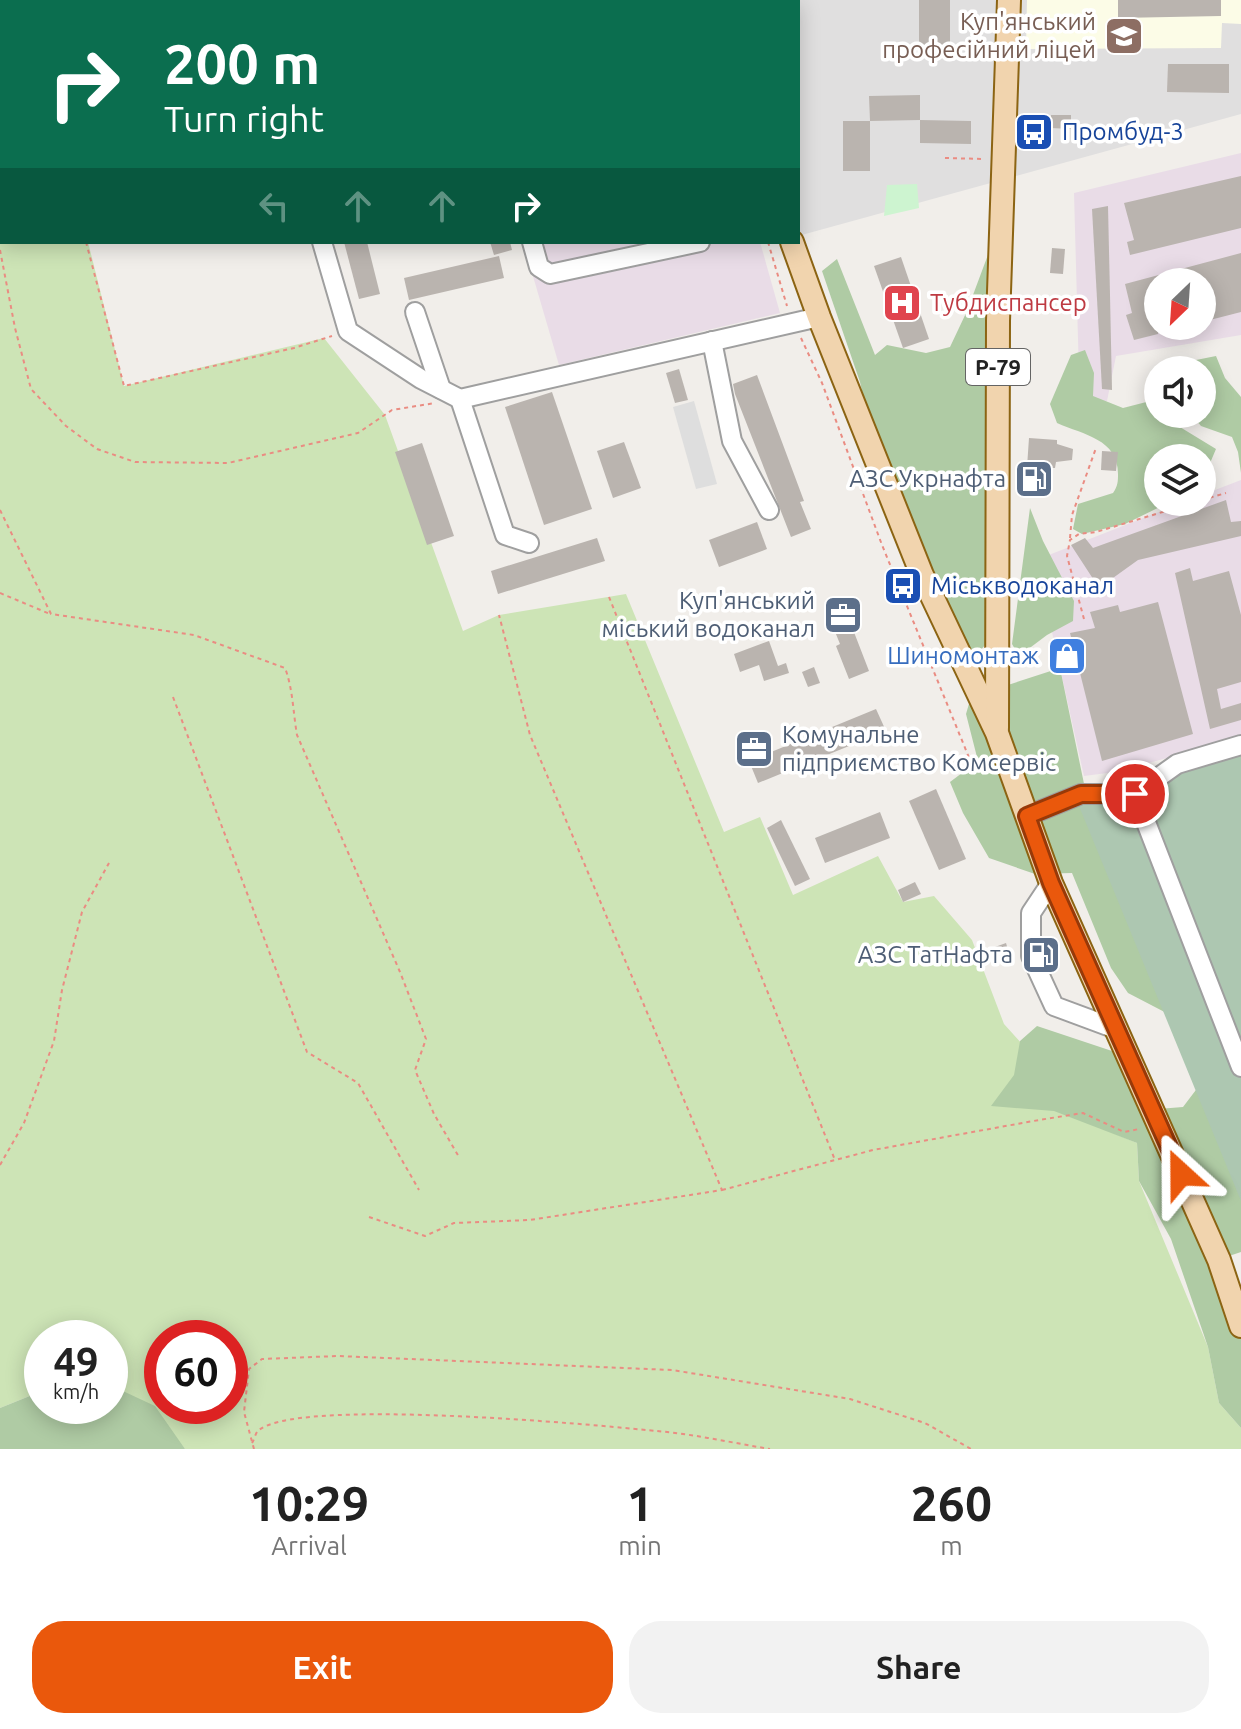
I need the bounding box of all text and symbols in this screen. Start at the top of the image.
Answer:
place label: Куп'янський професійний ліцей [882,8,1096,63]
school or university icon: Куп'янський професійний ліцей [1103,15,1145,57]
icon: right [32,32,136,136]
text: 200 m [164,32,320,95]
text: Turn right [164,98,324,139]
bus stop icon: Промбуд-3 [1013,111,1055,153]
place label: Промбуд-3 [1062,118,1184,145]
icon: left [252,184,296,228]
icon: ahead [336,184,380,228]
icon: ahead [420,184,464,228]
icon: right [504,184,548,228]
north arrow [1144,268,1216,340]
map controls [1144,268,1216,516]
hospital icon: Тубдиспансер [881,282,923,324]
place label: Тубдиспансер [930,289,1087,316]
road number: Р-79 [966,349,1030,385]
button: sound [1144,356,1216,428]
button: layers [1144,444,1216,516]
fuel station icon: АЗС Укрнафта [1013,458,1055,500]
place label: АЗС Укрнафта [849,465,1006,492]
bus stop icon: Міськводоканал [882,565,924,607]
place label: Міськводоканал [931,572,1114,599]
place label: Куп'янський міський водоканал [601,587,815,642]
office icon: Куп'янський міський водоканал [822,594,864,636]
shop icon: Шиномонтаж [1046,635,1088,677]
place label: Шиномонтаж [887,642,1039,669]
place label: Комунальне пiдприємство Комсервiс [782,721,1056,776]
office icon: Комунальне пiдприємство Комсервiс [733,728,775,770]
pin [1101,760,1169,828]
icon: arrive [1113,772,1157,816]
fuel station icon: АЗС ТатНафта [1020,934,1062,976]
place label: АЗС ТатНафта [858,941,1013,968]
position arrow [1139,1132,1223,1216]
speed limit sign: 60 [144,1320,248,1424]
text: 49 [53,1339,99,1384]
text: km/h [53,1380,99,1403]
text: 10:29 [249,1476,369,1530]
text: 1 [626,1476,653,1530]
text: 260 [911,1476,992,1530]
text: Arrival [271,1531,347,1560]
text: min [618,1531,662,1560]
text: m [940,1531,963,1560]
button: Exit [32,1621,613,1713]
button: Share [629,1621,1209,1713]

